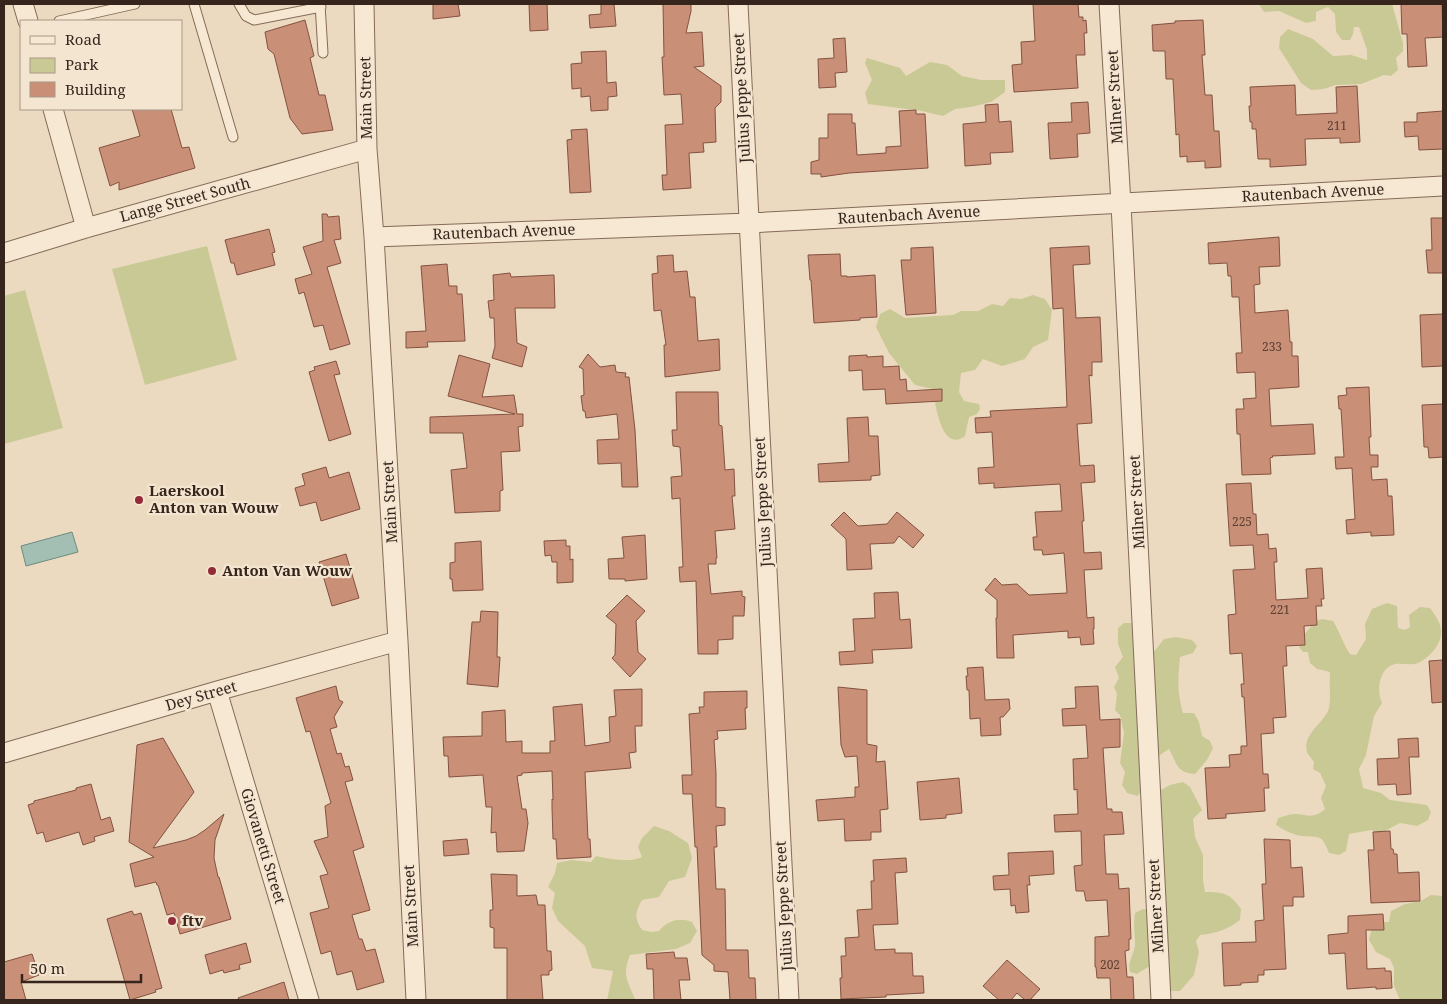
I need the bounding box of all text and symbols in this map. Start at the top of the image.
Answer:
legend [20,20,182,110]
text: Road [65,29,101,49]
street label: Julius Jeppe Street [728,33,754,165]
street label: Milner Street [1102,50,1126,145]
text: Park [65,54,99,74]
street label: Main Street [354,56,376,140]
text: Building [65,79,126,99]
house number: 211 [1327,117,1347,134]
street label: Lange Street South [117,172,253,226]
street label: Rautenbach Avenue [1241,178,1385,206]
street label: Rautenbach Avenue [837,200,981,228]
street label: Rautenbach Avenue [432,219,576,243]
house number: 233 [1262,338,1282,355]
street label: Julius Jeppe Street [749,437,775,569]
street label: Milner Street [1124,455,1148,550]
street label: Main Street [377,460,401,544]
place label: Laerskool Anton van Wouw [149,480,279,517]
marker: Laerskool Anton van Wouw [133,494,145,506]
house number: 225 [1232,513,1252,530]
place label: Anton Van Wouw [222,560,352,580]
marker: Anton Van Wouw [206,565,218,577]
house number: 221 [1270,601,1290,618]
street label: Dey Street [163,675,239,715]
street label: Giovanetti Street [237,785,291,906]
street label: Julius Jeppe Street [770,841,796,973]
street label: Milner Street [1143,859,1167,954]
street label: Main Street [398,864,422,948]
place label: ftv [182,910,204,930]
marker: ftv [166,915,178,927]
scale bar [22,952,141,984]
house number: 202 [1100,956,1120,973]
text: 50 m [30,958,65,978]

